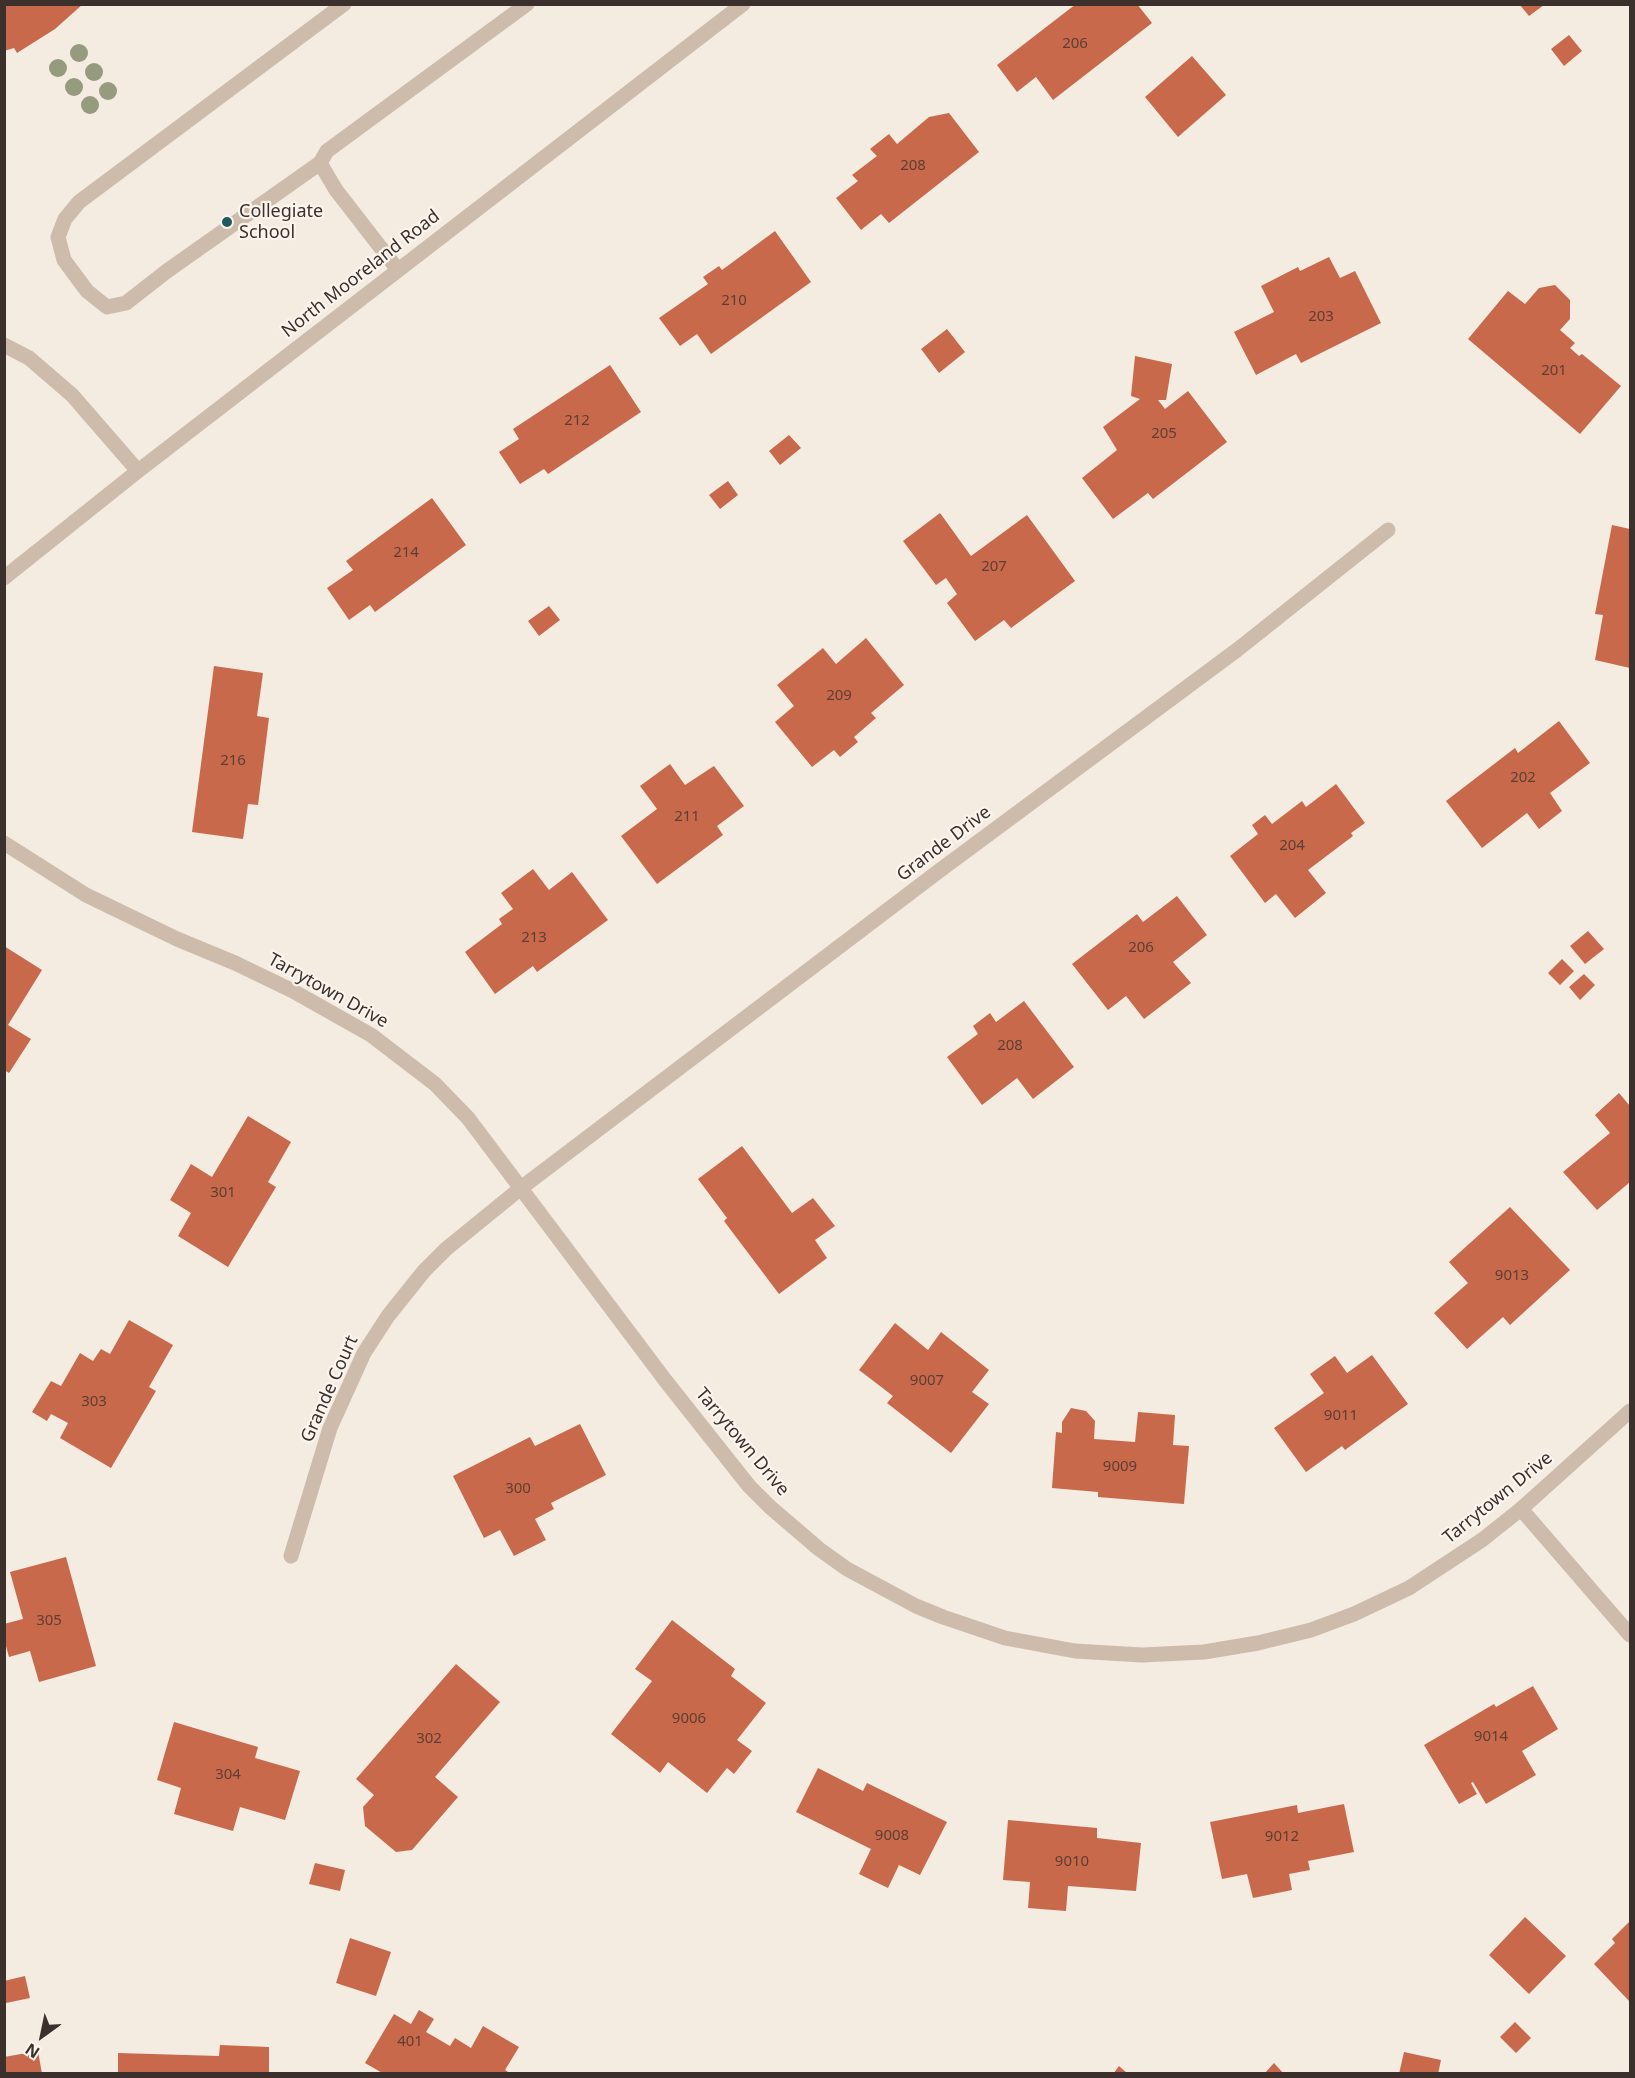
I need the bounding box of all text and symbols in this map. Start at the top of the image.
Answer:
house number: 206 [1062,35,1088,53]
house number: 208 [900,157,926,175]
place label: Collegiate School [239,201,323,244]
street label: North Mooreland Road [278,206,444,342]
marker: Collegiate School [220,215,234,229]
house number: 210 [721,292,747,310]
house number: 203 [1308,308,1334,326]
house number: 201 [1541,362,1567,380]
house number: 212 [564,412,590,430]
house number: 205 [1151,425,1177,443]
house number: 214 [393,544,419,562]
house number: 207 [981,558,1007,576]
house number: 209 [826,687,852,705]
house number: 216 [220,752,246,770]
house number: 202 [1510,769,1536,787]
street label: Grande Drive [893,802,995,886]
house number: 211 [674,808,700,826]
house number: 204 [1279,837,1305,855]
house number: 213 [521,929,547,947]
house number: 206 [1128,939,1154,957]
street label: Tarrytown Drive [264,949,392,1033]
house number: 208 [997,1037,1023,1055]
house number: 301 [210,1184,236,1202]
house number: 9013 [1495,1267,1529,1285]
street label: Grande Court [297,1332,363,1446]
house number: 9007 [910,1372,944,1390]
street label: Tarrytown Drive [691,1384,793,1500]
house number: 303 [81,1393,107,1411]
house number: 9011 [1324,1407,1358,1425]
street label: Tarrytown Drive [1439,1447,1557,1549]
house number: 9009 [1103,1458,1137,1476]
house number: 300 [505,1480,531,1498]
house number: 305 [36,1612,62,1630]
house number: 9006 [672,1710,706,1728]
house number: 9014 [1474,1728,1508,1746]
house number: 302 [416,1730,442,1748]
house number: 304 [215,1766,241,1784]
house number: 9008 [875,1827,909,1845]
house number: 9012 [1265,1828,1299,1846]
house number: 9010 [1055,1853,1089,1871]
north arrow [12,2006,72,2066]
house number: 401 [397,2033,423,2051]
text: N [21,2038,44,2064]

